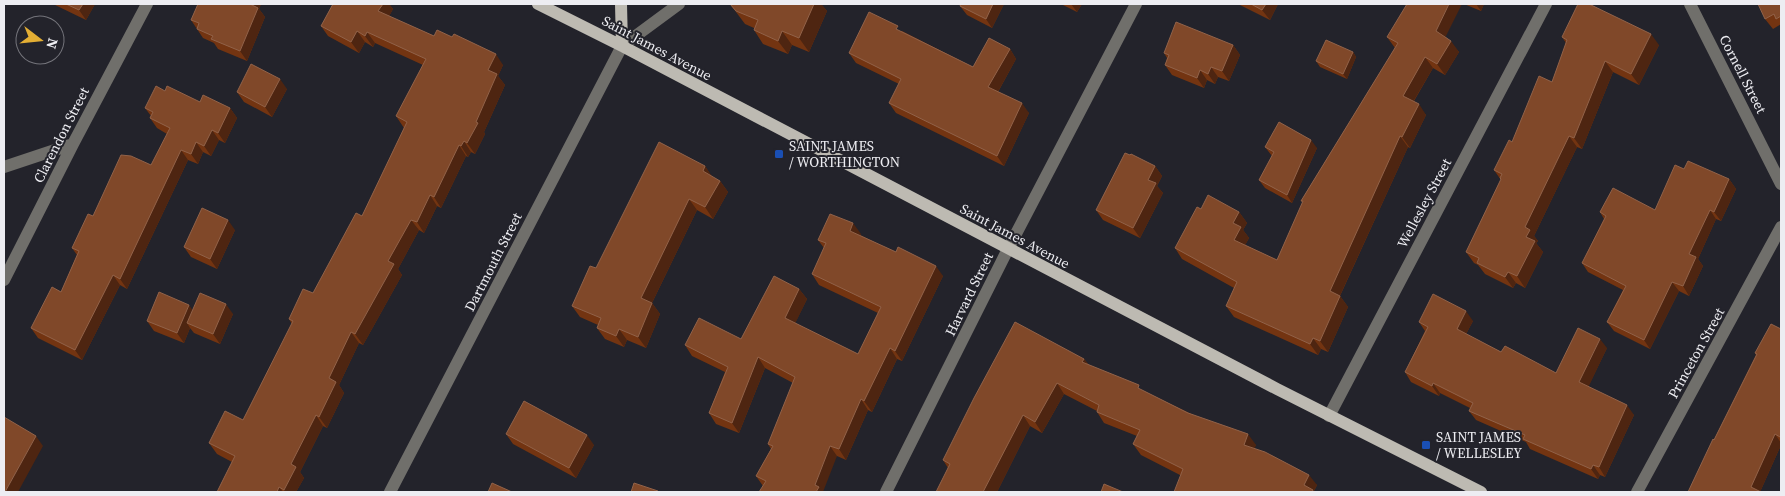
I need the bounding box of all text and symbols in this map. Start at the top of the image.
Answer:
street label: Saint James Avenue [599,11,715,85]
north arrow [15,15,65,65]
street label: Cornell Street [1715,31,1772,117]
text: N [41,36,64,51]
street label: Clarendon Street [28,83,94,186]
place label: SAINT JAMES / WORTHINGTON [789,136,900,172]
marker: SAINT JAMES / WORTHINGTON [773,148,785,160]
street label: Wellesley Street [1392,154,1456,251]
street label: Saint James Avenue [957,199,1073,273]
street label: Dartmouth Street [459,209,527,315]
street label: Harvard Street [940,248,998,339]
street label: Princeton Street [1663,304,1729,402]
place label: SAINT JAMES / WELLESLEY [1436,427,1522,463]
marker: SAINT JAMES / WELLESLEY [1420,439,1432,451]

